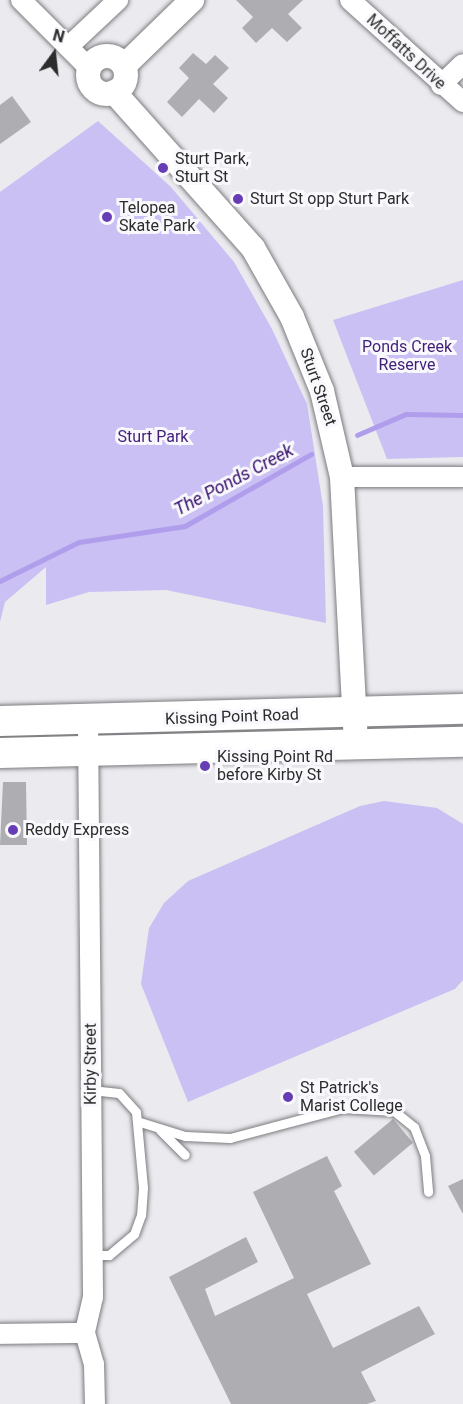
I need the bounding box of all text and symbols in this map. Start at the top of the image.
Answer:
street label: Moffatts Drive [362,10,450,94]
north arrow [24,24,84,84]
text: N [51,25,67,47]
place label: Sturt Park, Sturt St [175,149,249,187]
marker: Sturt Park, Sturt St [156,161,170,175]
place label: Sturt St opp Sturt Park [250,189,409,209]
marker: Sturt St opp Sturt Park [231,192,245,206]
place label: Telopea Skate Park [119,198,195,236]
marker: Telopea Skate Park [100,210,114,224]
park label: Ponds Creek Reserve [362,337,452,375]
street label: Sturt Street [296,346,340,428]
park label: Sturt Park [118,427,188,447]
water label: The Ponds Creek [171,439,297,521]
street label: Kissing Point Road [165,705,299,729]
place label: Kissing Point Rd before Kirby St [217,747,333,785]
marker: Kissing Point Rd before Kirby St [198,759,212,773]
place label: Reddy Express [25,820,129,840]
marker: Reddy Express [6,823,20,837]
street label: Kirby Street [81,1023,101,1105]
place label: St Patrick's Marist College [300,1078,403,1116]
marker: St Patrick's Marist College [281,1090,295,1104]

